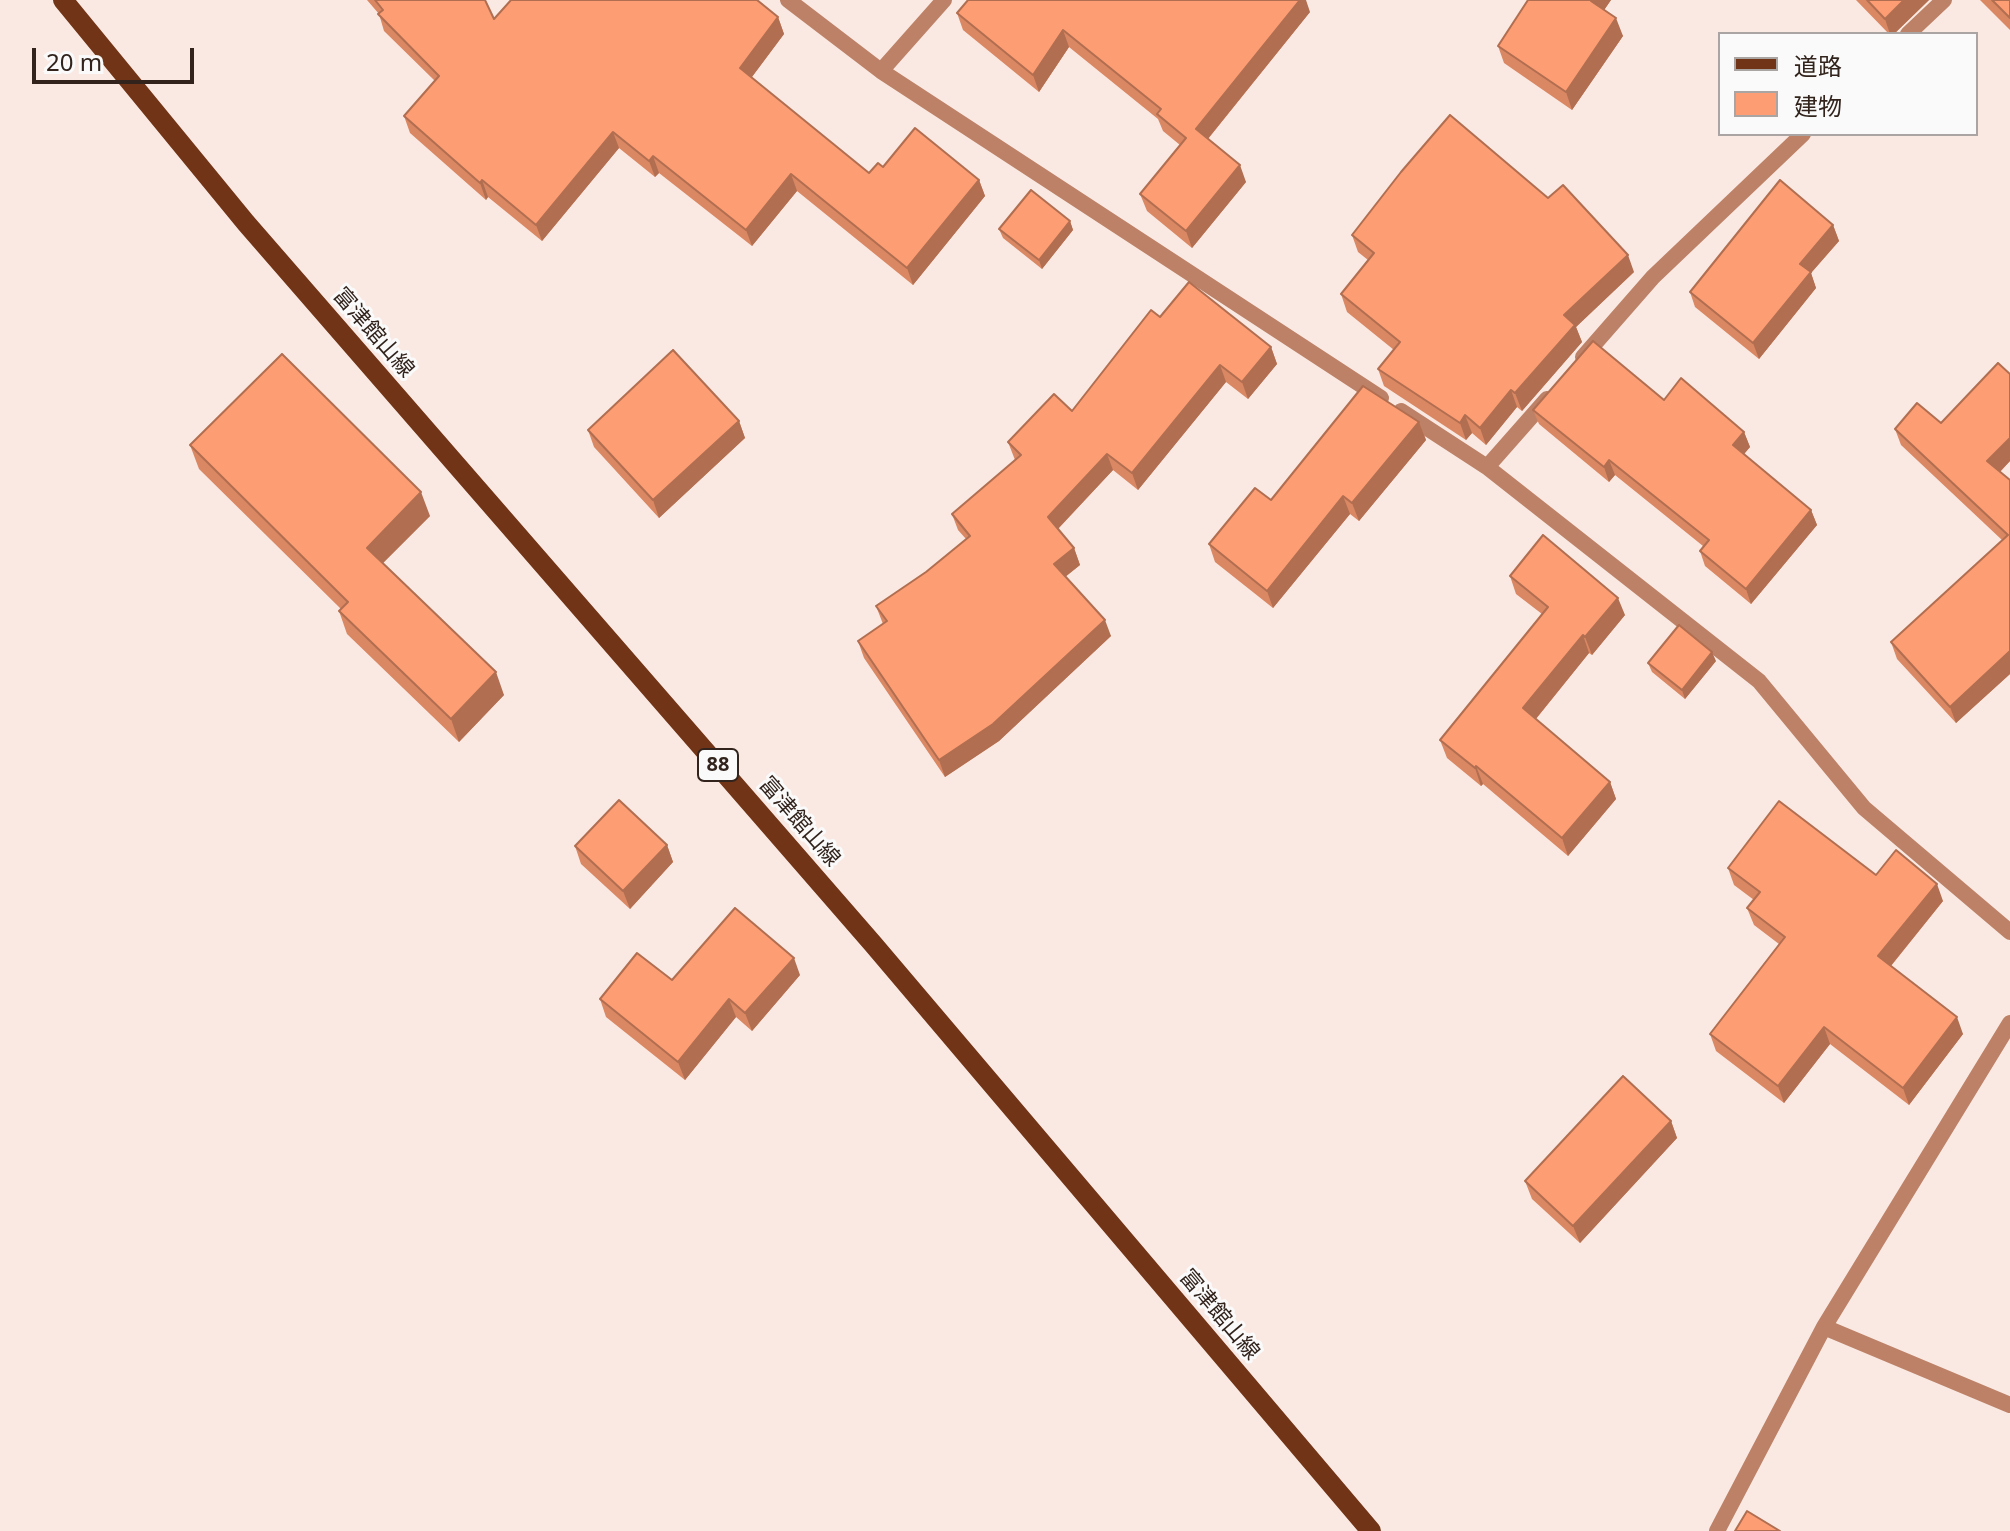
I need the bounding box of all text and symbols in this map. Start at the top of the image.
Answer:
scale bar [36,32,198,82]
legend [1718,32,1978,136]
text: 20 m [46,45,102,78]
text: 道路 [1794,49,1842,82]
text: 建物 [1794,89,1842,122]
street label: 富津館山線 [327,283,419,383]
road number: 88 [698,749,738,781]
street label: 富津館山線 [753,772,845,872]
street label: 富津館山線 [1174,1264,1264,1366]

